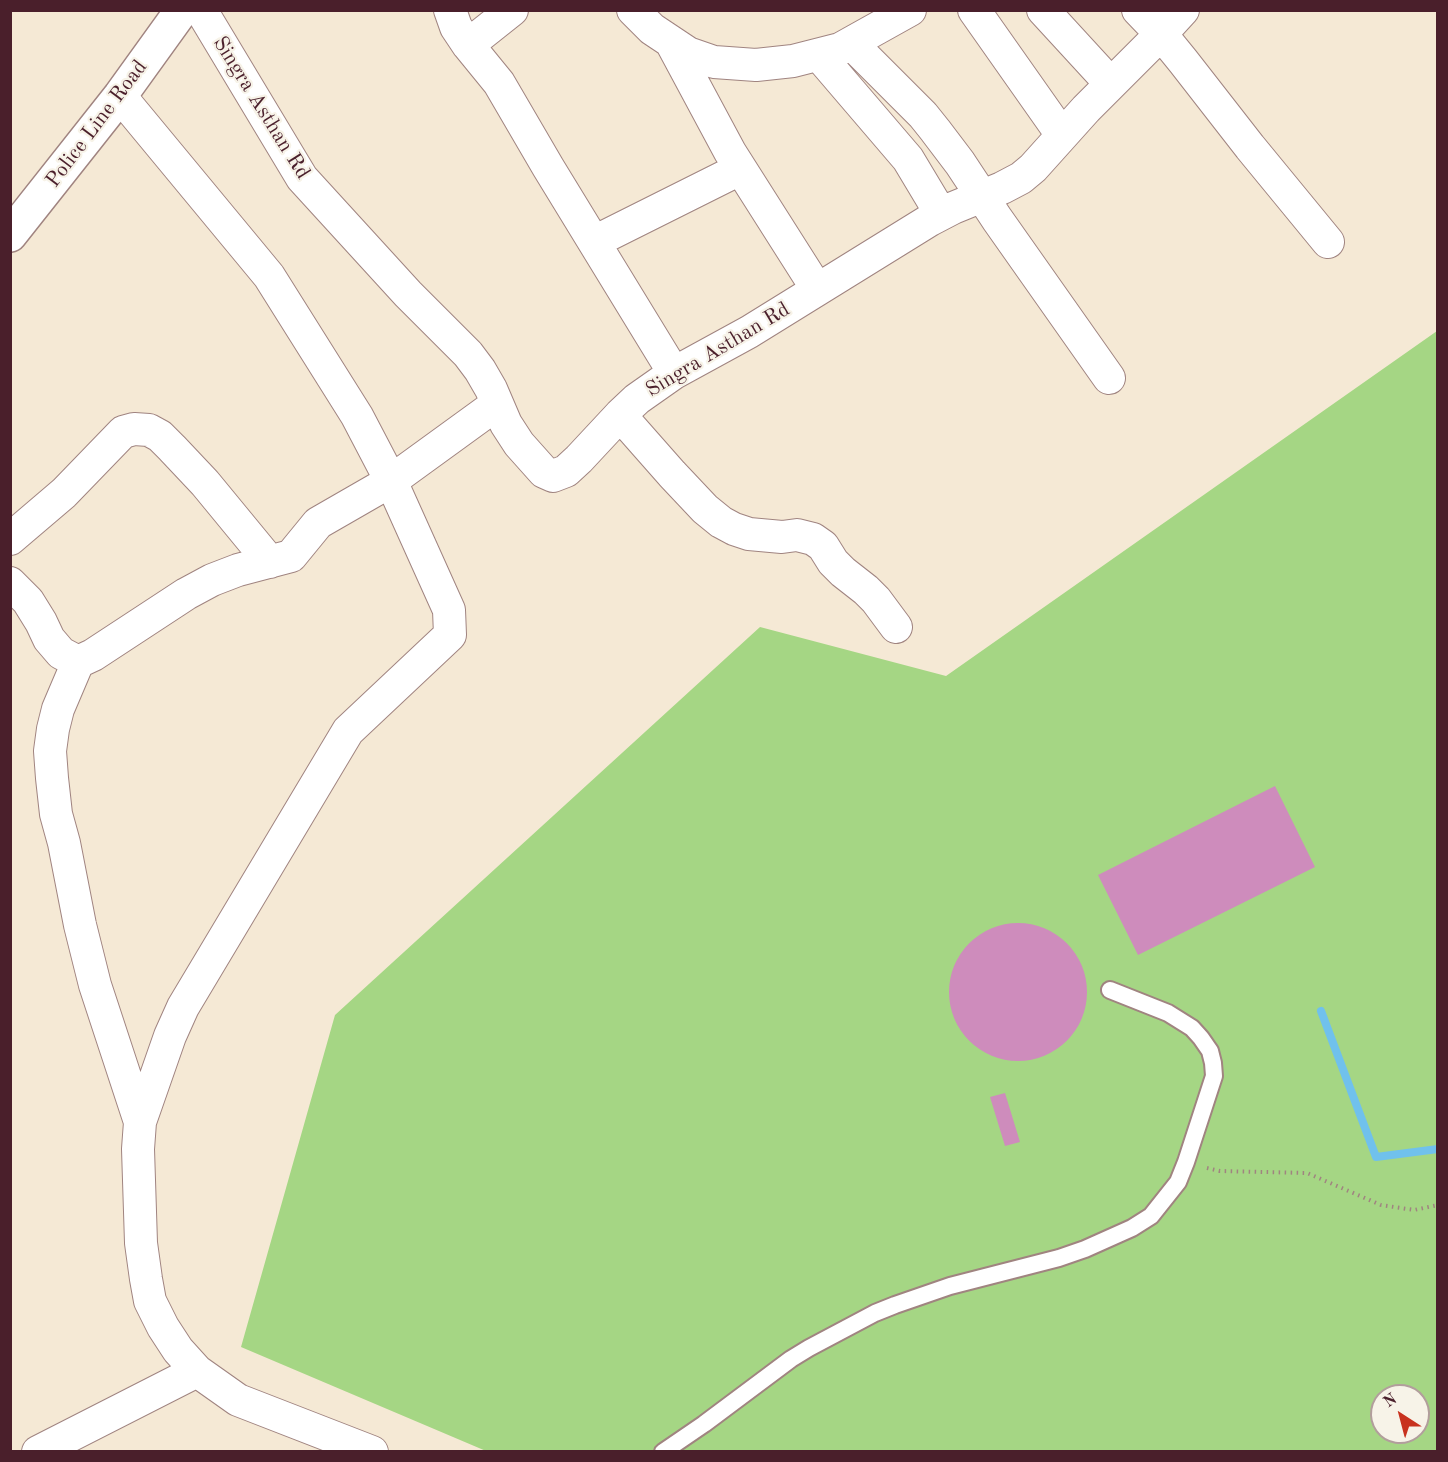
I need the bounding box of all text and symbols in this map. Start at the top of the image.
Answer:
street label: Singra Asthan Rd [207,32,315,184]
street label: Police Line Road [41,55,153,193]
street label: Singra Asthan Rd [641,297,795,403]
north arrow [1370,1384,1430,1444]
text: N [1381,1391,1400,1411]

